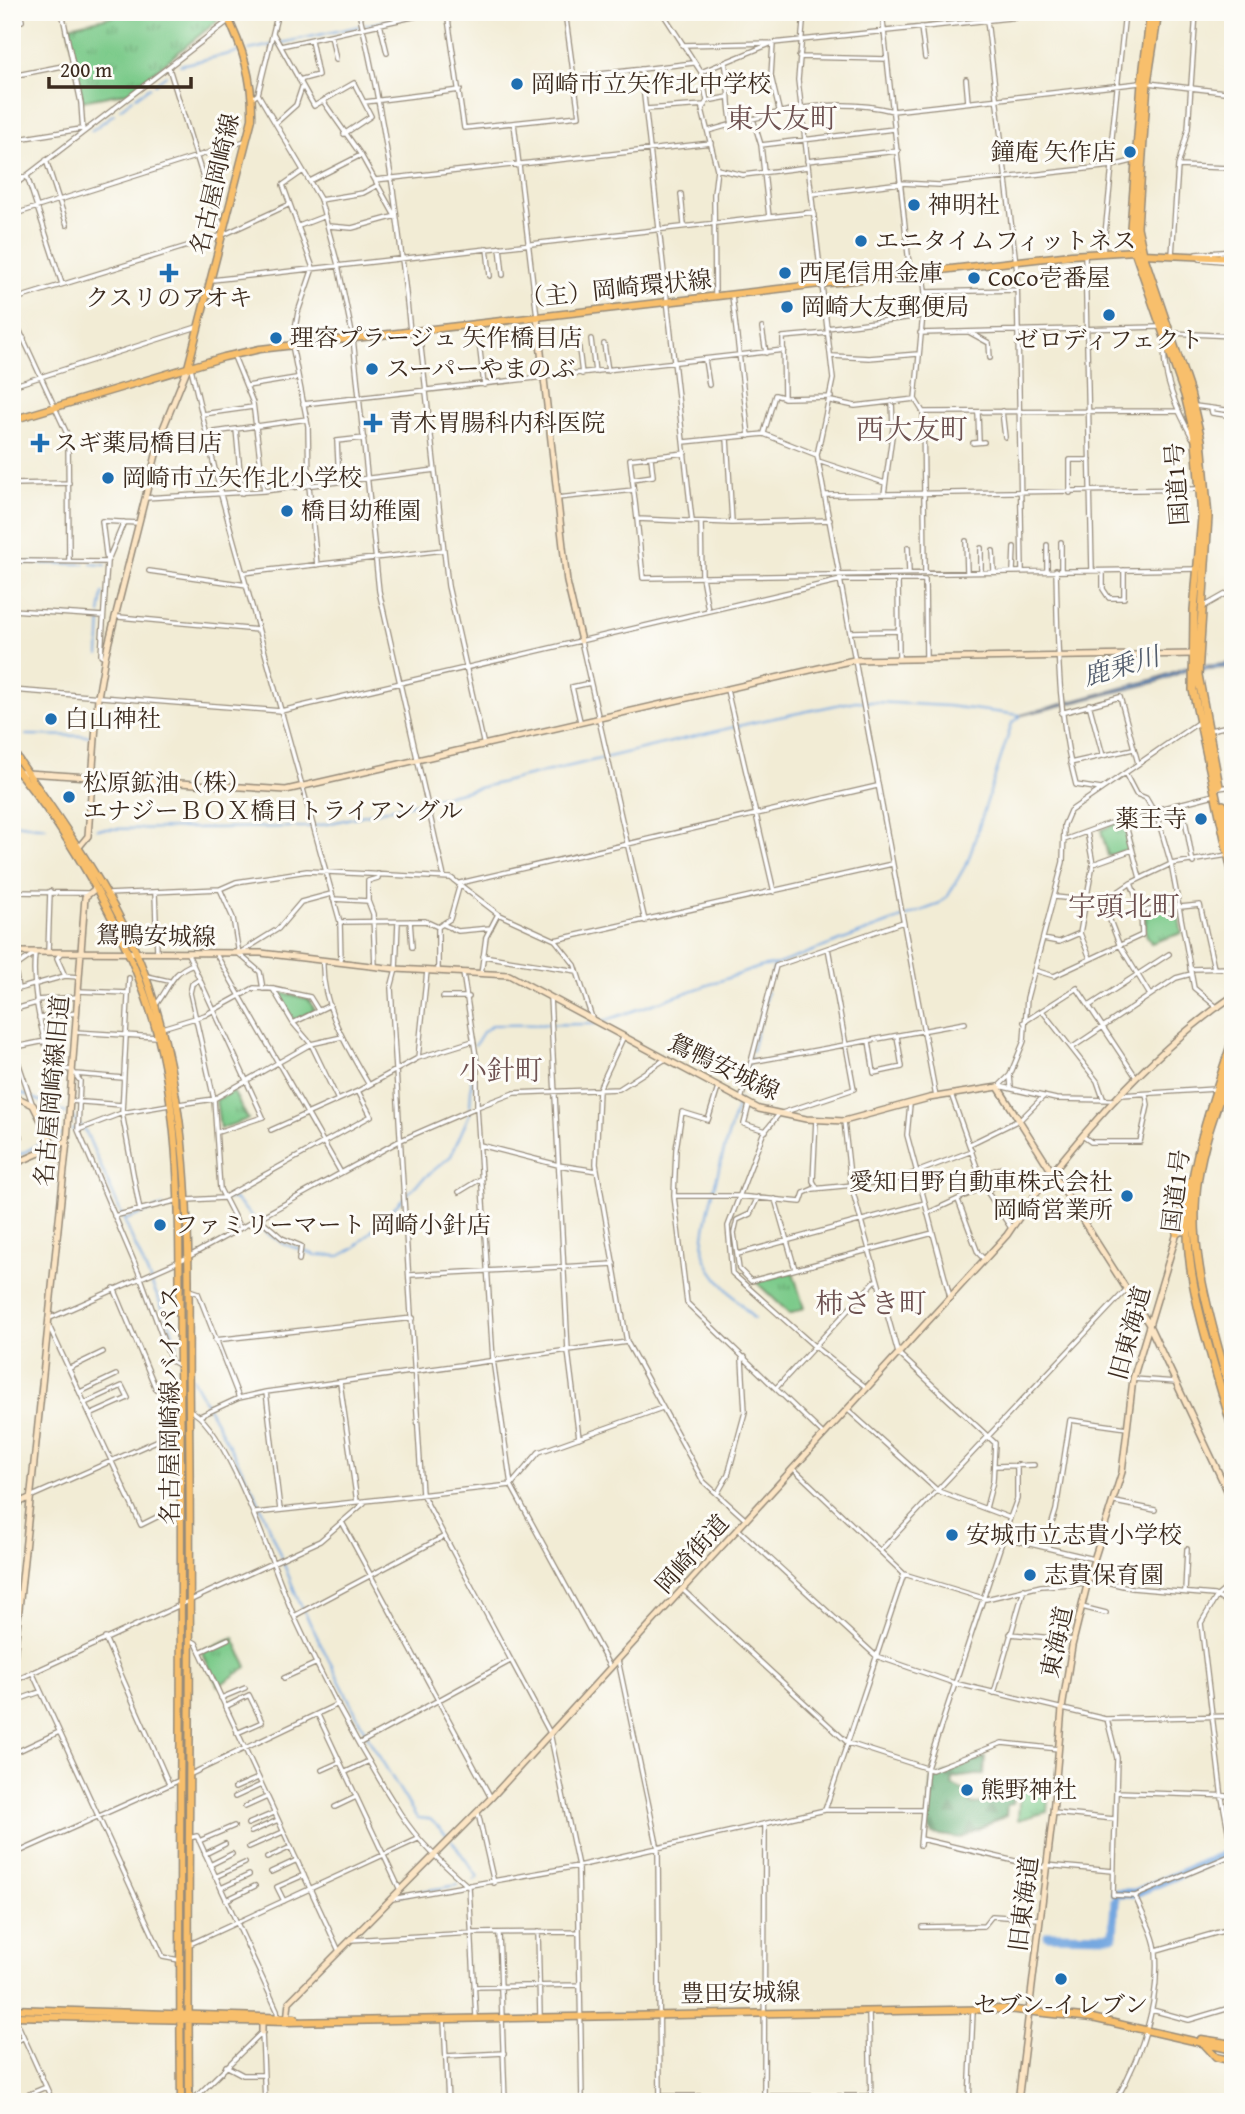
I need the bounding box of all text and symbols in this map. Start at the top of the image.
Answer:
scale bar [49,46,191,90]
text: 200 m [60,54,112,85]
place label: 岡崎市立矢作北中学校 [531,66,771,101]
marker: 岡崎市立矢作北中学校 [509,76,525,92]
district label: 東大友町 [726,97,838,138]
street label: 名古屋岡崎線 [181,110,248,258]
place label: 鐘庵 矢作店 [991,134,1116,169]
marker: 鐘庵 矢作店 [1122,144,1138,160]
place label: 神明社 [928,187,1000,222]
marker: 神明社 [906,197,922,213]
place label: エニタイムフィットネス [875,223,1136,258]
marker: エニタイムフィットネス [853,233,869,249]
place label: 西尾信用金庫 [799,255,943,290]
place label: CoCo壱番屋 [988,260,1111,295]
street label: （主）岡崎環状線 [519,261,713,316]
marker: クスリのアオキ [161,265,177,281]
marker: 西尾信用金庫 [777,265,793,281]
marker: CoCo壱番屋 [966,270,982,286]
place label: クスリのアオキ [85,280,253,315]
place label: 岡崎大友郵便局 [801,289,969,324]
marker: 岡崎大友郵便局 [779,299,795,315]
marker: ゼロディフェクト [1101,307,1117,323]
place label: 理容プラージュ 矢作橋目店 [290,320,582,355]
place label: ゼロディフェクト [1015,322,1203,357]
marker: 理容プラージュ 矢作橋目店 [268,330,284,346]
place label: スーパーやまのぶ [386,351,576,386]
marker: スーパーやまのぶ [364,361,380,377]
place label: 青木胃腸科内科医院 [389,405,605,440]
district label: 西大友町 [856,408,968,449]
marker: 青木胃腸科内科医院 [363,413,383,433]
place label: スギ薬局橋目店 [54,425,222,460]
marker: スギ薬局橋目店 [32,435,48,451]
street label: 国道1号 [1156,441,1197,527]
place label: 岡崎市立矢作北小学校 [122,460,362,495]
marker: 岡崎市立矢作北小学校 [100,470,116,486]
place label: 橋目幼稚園 [301,493,421,528]
marker: 橋目幼稚園 [279,503,295,519]
water label: 鹿乗川 [1078,635,1167,695]
place label: 白山神社 [65,701,161,736]
marker: 白山神社 [43,711,59,727]
place label: 松原鉱油（株） エナジーＢＯＸ橋目トライアングル [83,765,463,828]
marker: 松原鉱油（株） エナジーＢＯＸ橋目トライアングル [61,789,77,805]
place label: 薬王寺 [1115,801,1187,836]
marker: 薬王寺 [1193,811,1209,827]
district label: 宇頭北町 [1068,885,1180,926]
street label: 鴛鴨安城線 [96,917,216,954]
street label: 名古屋岡崎線旧道 [26,994,77,1188]
street label: 鴛鴨安城線 [663,1025,786,1109]
district label: 小針町 [459,1049,543,1090]
street label: 国道1号 [1153,1147,1198,1235]
place label: 愛知日野自動車株式会社 岡崎営業所 [849,1164,1113,1227]
marker: 愛知日野自動車株式会社 岡崎営業所 [1119,1188,1135,1204]
place label: ファミリーマート 岡崎小針店 [174,1207,491,1242]
marker: ファミリーマート 岡崎小針店 [152,1217,168,1233]
district label: 柿さき町 [815,1282,927,1323]
street label: 旧東海道 [1100,1282,1159,1384]
street label: 名古屋岡崎線バイパス [152,1285,187,1525]
street label: 岡崎街道 [647,1506,737,1601]
place label: 安城市立志貴小学校 [966,1517,1182,1552]
marker: 安城市立志貴小学校 [944,1527,960,1543]
place label: 志貴保育園 [1044,1557,1164,1592]
marker: 志貴保育園 [1022,1567,1038,1583]
street label: 東海道 [1032,1603,1081,1681]
place label: 熊野神社 [981,1772,1077,1807]
marker: 熊野神社 [959,1782,975,1798]
street label: 旧東海道 [1000,1854,1047,1954]
marker: セブン-イレブン [1053,1971,1069,1987]
street label: 豊田安城線 [680,1974,800,2011]
place label: セブン-イレブン [974,1987,1148,2022]

